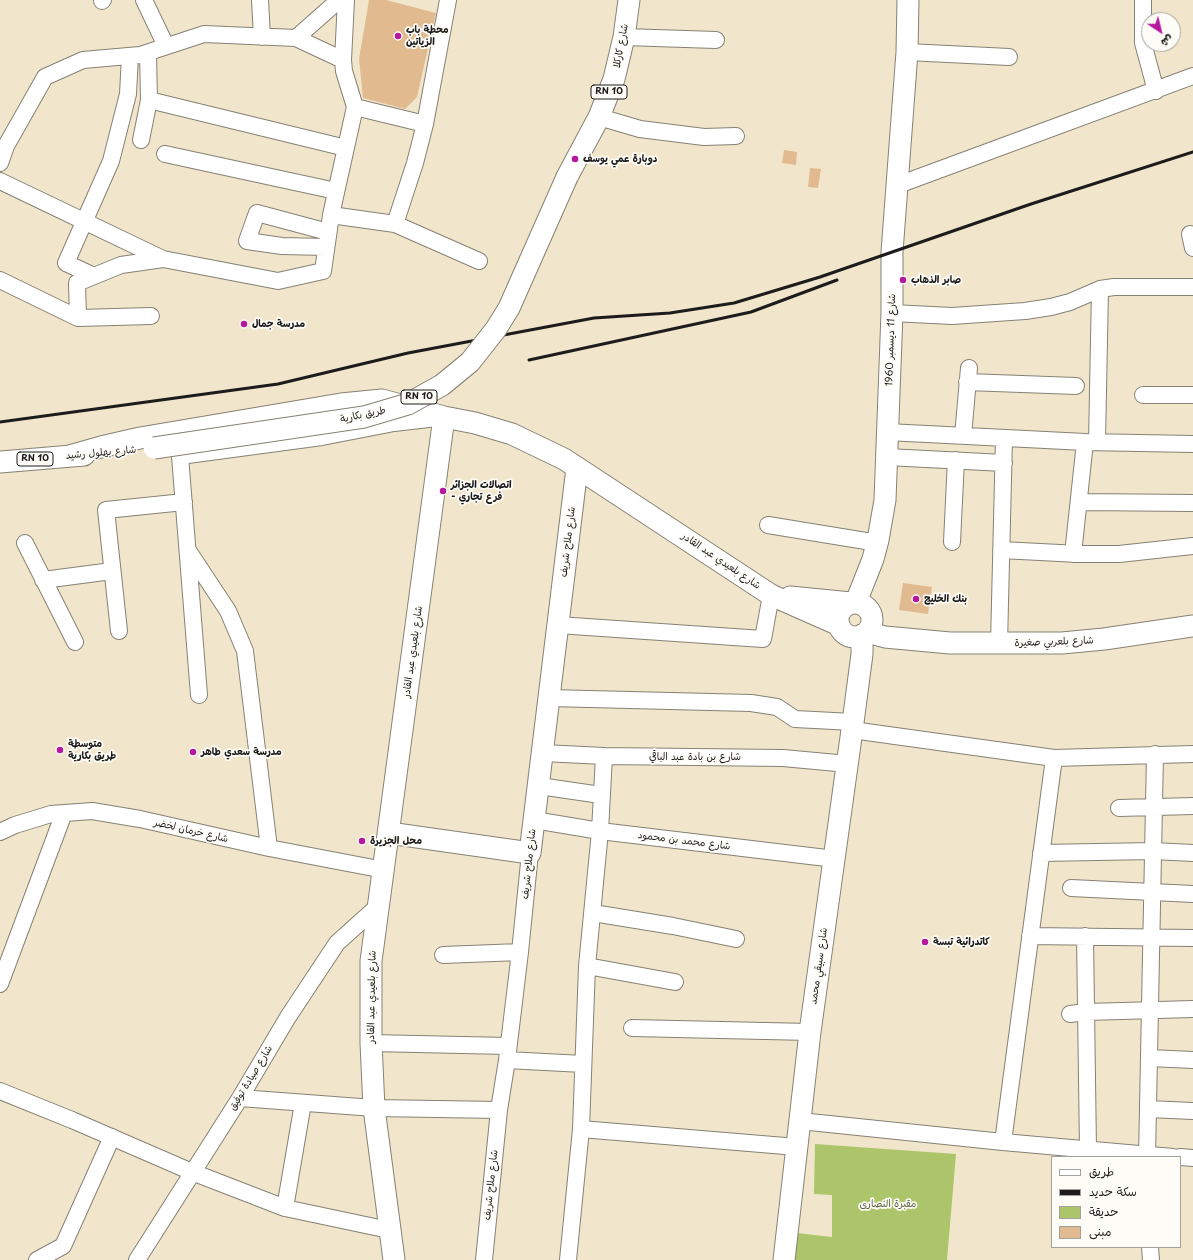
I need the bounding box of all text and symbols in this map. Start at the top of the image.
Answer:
north arrow [1141,12,1181,52]
street label: شارع كاركلا [611,23,631,69]
place label: محطة باب الزياتين [406,24,449,48]
marker: محطة باب الزياتين [393,31,403,41]
text: ش [1158,31,1177,52]
road number: RN 10 [591,85,627,99]
place label: دوبارة عمي يوسف [583,153,657,165]
marker: دوبارة عمي يوسف [570,154,580,164]
place label: صابر الذهاب [911,274,961,286]
marker: صابر الذهاب [898,275,908,285]
street label: شارع 11 ديسمبر 1960 [883,294,899,386]
place label: مدرسة جمال [252,318,305,330]
marker: مدرسة جمال [239,319,249,329]
road number: RN 10 [401,390,437,404]
street label: طريق بكارية [339,404,387,426]
street label: شارع بهلول رشيد [65,444,137,462]
road number: RN 10 [17,452,53,466]
place label: اتصالات الجزائر - فرع تجاري [451,479,512,502]
marker: اتصالات الجزائر - فرع تجاري [438,486,448,496]
street label: شارع ملاح شريف [558,506,578,578]
street label: شارع بلعيدي عبد القادر [679,530,763,592]
place label: بنك الخليج [924,593,967,605]
marker: بنك الخليج [911,594,921,604]
street label: شارع بلعيدي عبد القادر [401,605,425,699]
street label: شارع بلعربي صغيرة [1014,635,1094,649]
place label: متوسطة طريق بكارية [68,738,116,762]
marker: متوسطة طريق بكارية [55,745,65,755]
place label: مدرسة سعدي طاهر [201,746,282,758]
marker: مدرسة سعدي طاهر [188,747,198,757]
street label: شارع بن بادة عبد الباقي [649,751,741,763]
street label: شارع خرمان لخضر [153,817,229,845]
street label: شارع ملاح شريف [519,828,539,900]
street label: شارع محمد بن محمود [637,829,731,853]
place label: محل الجزيرة [370,835,422,847]
marker: محل الجزيرة [357,836,367,846]
street label: شارع سبيقي محمد [808,927,830,1005]
place label: كاتدرائية تبسة [933,936,990,948]
marker: كاتدرائية تبسة [920,937,930,947]
street label: شارع بلعيدي عبد القادر [365,950,379,1044]
street label: شارع صيادة توفيق [227,1043,275,1113]
street label: شارع ملاح شريف [481,1149,501,1221]
legend [1051,1156,1181,1248]
text: طريق [1089,1162,1114,1180]
text: سكة حديد [1089,1182,1137,1200]
park label: مقبرة النصارى [860,1198,916,1210]
text: حديقة [1089,1202,1118,1220]
text: مبنى [1089,1222,1112,1240]

